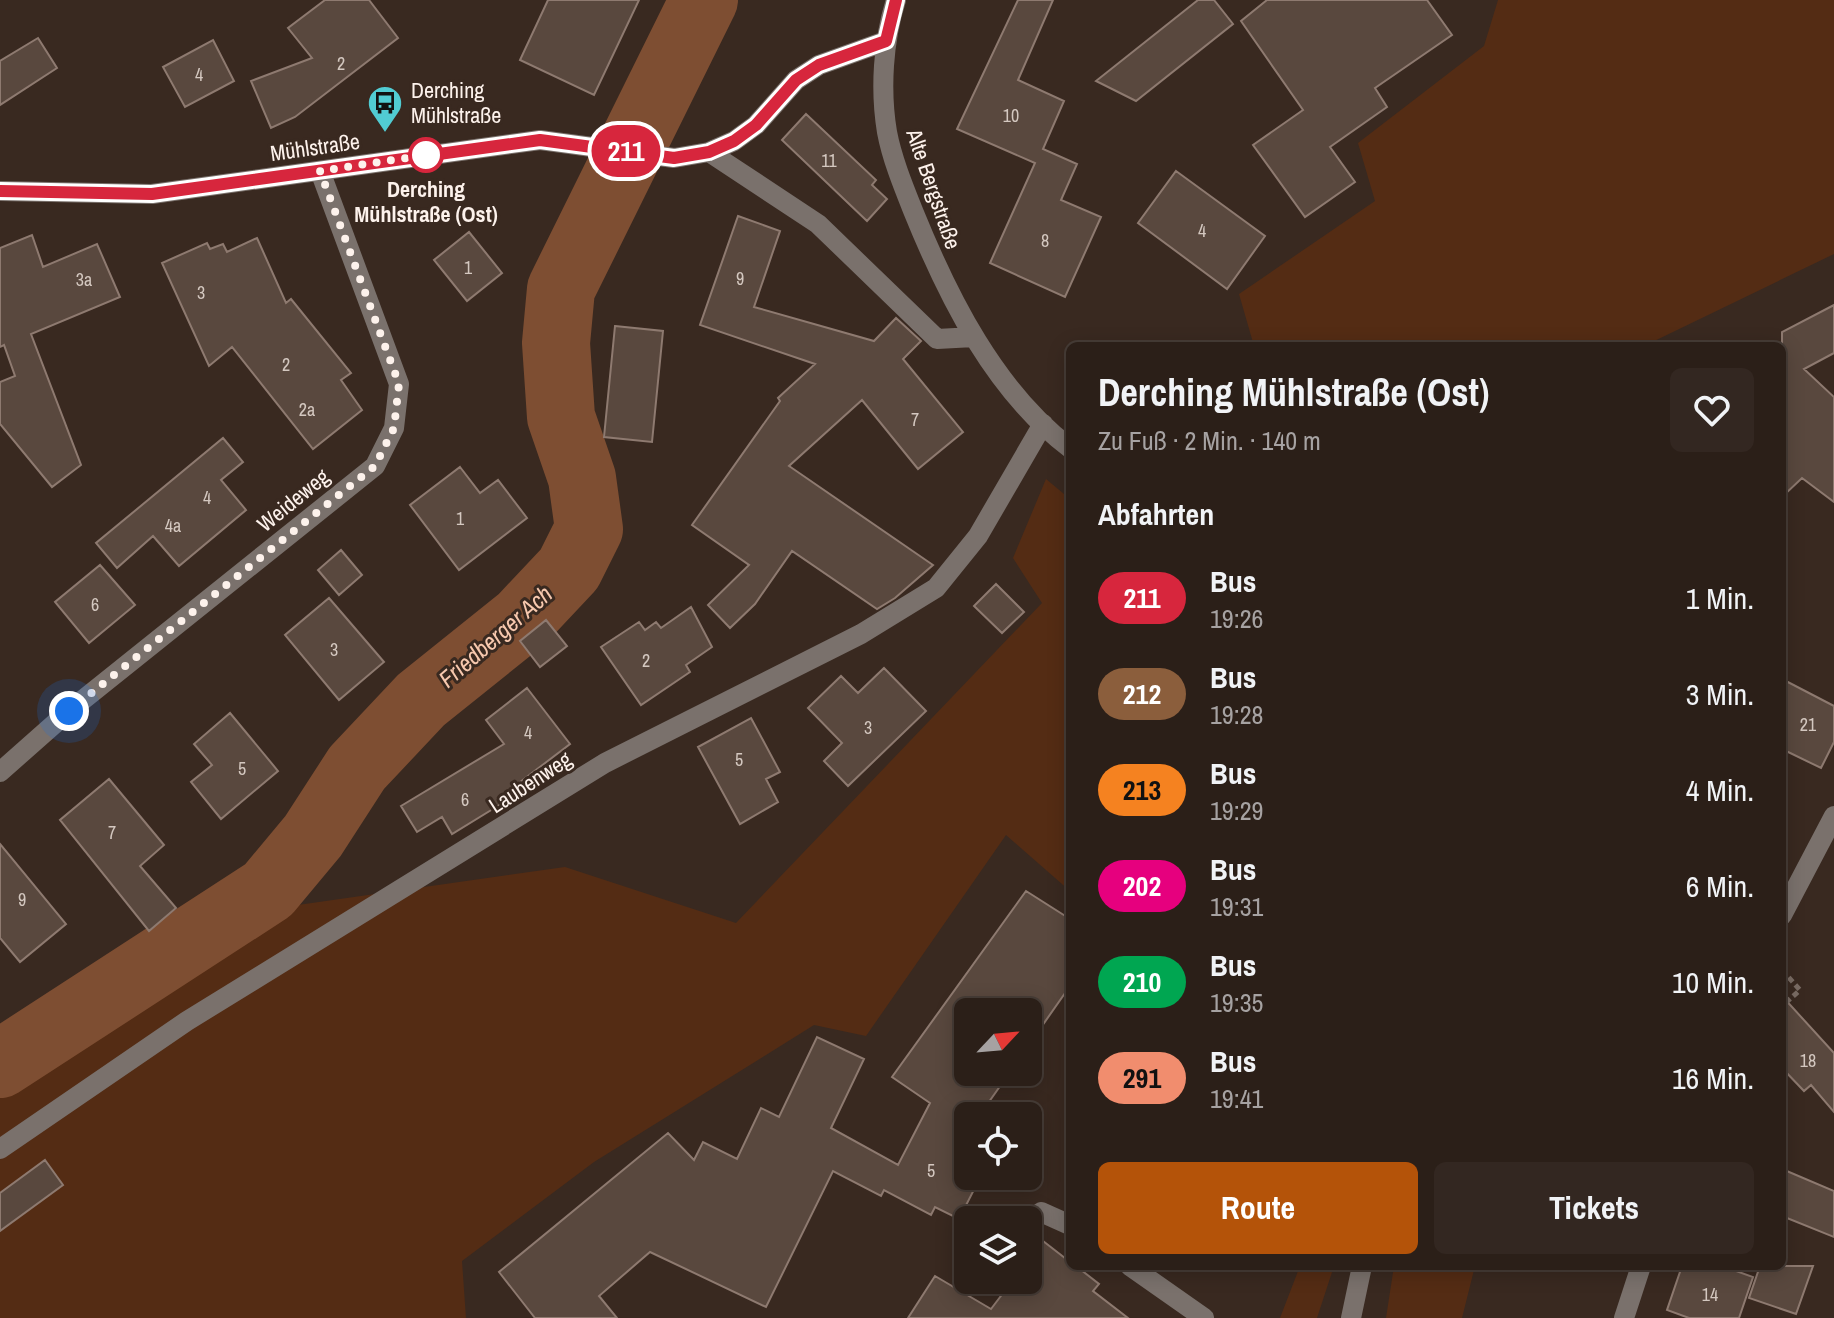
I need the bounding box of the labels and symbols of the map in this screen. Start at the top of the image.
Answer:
house number: 2 [337,51,345,76]
house number: 4 [195,62,203,87]
place label: Derching Mühlstraße [411,75,501,130]
bus stop icon: Derching Mühlstraße [366,84,404,134]
house number: 10 [1003,103,1019,128]
street label: Alte Bergstraße [899,124,969,253]
line badge: 211 [580,125,672,177]
street label: Mühlstraße [268,126,362,168]
marker: Derching Mühlstraße (Ost) [409,138,443,172]
house number: 11 [821,148,837,173]
place label: Derching Mühlstraße (Ost) [354,174,498,229]
house number: 4 [1198,218,1206,243]
house number: 8 [1041,228,1049,253]
house number: 1 [464,255,473,280]
house number: 9 [736,266,744,291]
house number: 3a [76,267,92,292]
house number: 3 [197,280,205,305]
house number: 2 [282,352,290,377]
house number: 2a [299,397,315,422]
house number: 7 [911,407,919,432]
street label: Weideweg [251,462,335,538]
house number: 4 [203,485,211,510]
house number: 1 [456,506,465,531]
house number: 4a [165,513,181,538]
water label: Friedberger Ach [431,578,559,694]
house number: 6 [91,592,99,617]
house number: 3 [330,637,338,662]
house number: 2 [642,648,650,673]
your location [49,691,89,731]
house number: 21 [1800,712,1817,737]
house number: 3 [864,715,872,740]
house number: 4 [524,720,532,745]
street label: Laubenweg [483,744,577,820]
house number: 5 [735,747,743,772]
house number: 5 [238,756,246,781]
house number: 6 [461,787,469,812]
house number: 7 [108,820,116,845]
house number: 9 [18,887,26,912]
north arrow [954,998,1042,1086]
house number: 18 [1800,1048,1816,1073]
house number: 5 [927,1158,935,1183]
house number: 14 [1702,1282,1718,1307]

